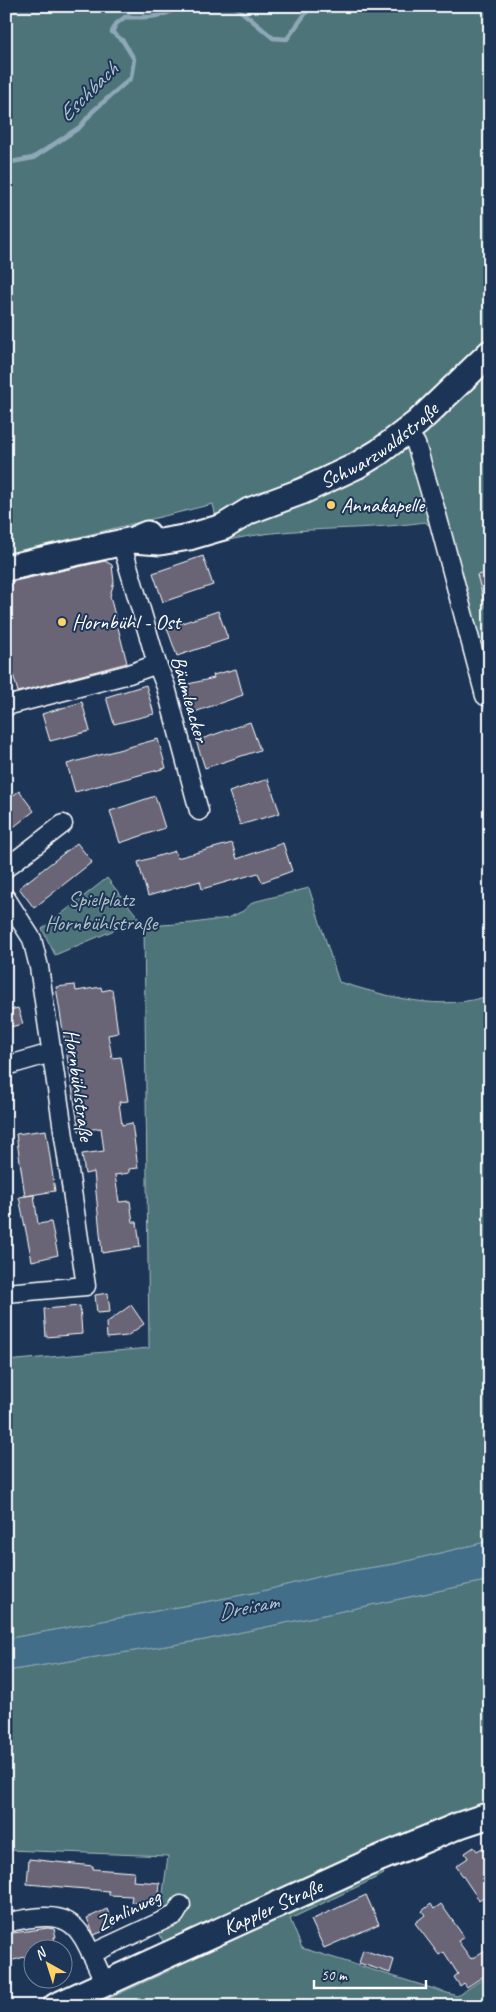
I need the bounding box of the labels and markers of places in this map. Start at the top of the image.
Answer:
place label: Annakapelle [341,492,426,518]
marker: Annakapelle [325,499,337,511]
place label: Hornbühl - Ost [72,609,182,635]
marker: Hornbühl - Ost [56,616,68,628]

